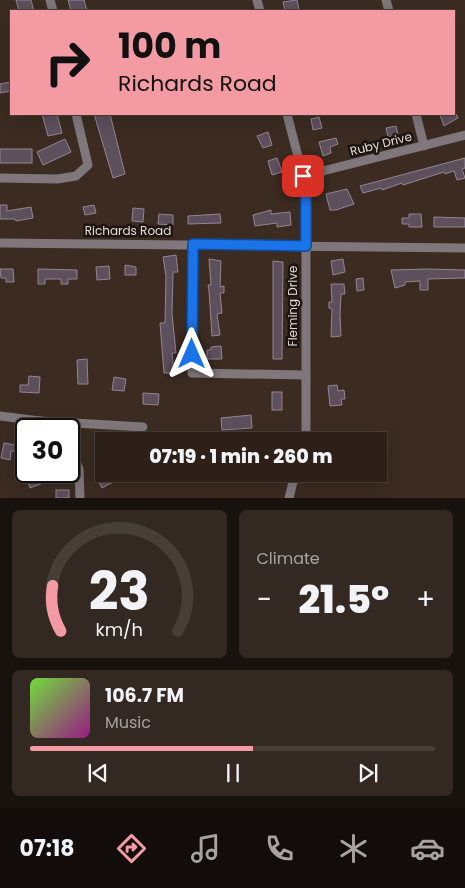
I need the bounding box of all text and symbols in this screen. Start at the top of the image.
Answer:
text: 100 m [118,21,221,70]
icon: right [35,30,100,95]
text: Richards Road [118,68,277,99]
street label: Ruby Drive [348,128,414,159]
pin [282,155,324,197]
icon: arrive [289,162,317,190]
street label: Richards Road [85,222,171,239]
street label: Fleming Drive [284,266,301,346]
position arrow [165,327,217,379]
speed limit sign: 30 [15,418,80,483]
text: 07:19 · 1 min · 260 m [149,443,333,470]
text: Climate [257,547,320,570]
text: 23 [89,555,150,628]
text: 21.5° [298,573,389,626]
text: − [257,580,272,619]
text: + [416,580,435,619]
text: km/h [95,617,143,642]
text: 106.7 FM [105,682,184,709]
text: Music [105,711,151,734]
icon: previous [84,759,112,787]
icon: pause [219,759,247,787]
icon: next [354,759,382,787]
icon: directions [114,831,149,866]
icon: music [188,831,223,866]
icon: phone [262,831,297,866]
icon: climate [336,831,371,866]
icon: car [410,831,445,866]
text: 07:18 [20,833,74,864]

